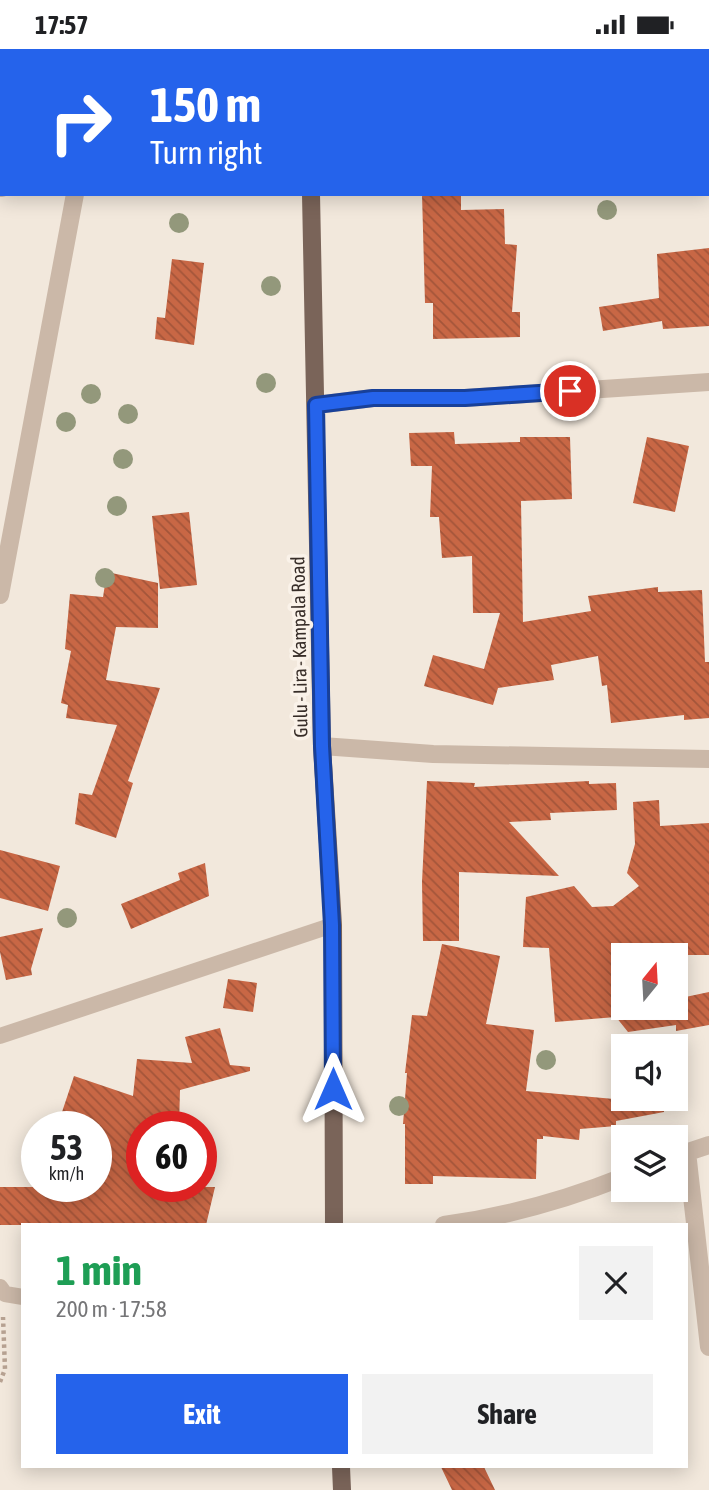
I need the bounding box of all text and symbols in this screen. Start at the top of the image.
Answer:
text: 17:57 [35,10,89,40]
text: 150 m [150,76,261,132]
icon: right [35,77,126,168]
text: Turn right [150,134,263,171]
pin [540,361,600,421]
icon: arrive [551,372,589,410]
street label: Gulu - Lira - Kampala Road [286,556,312,738]
north arrow [611,943,688,1020]
map controls [611,943,688,1202]
button: sound [611,1034,688,1111]
position arrow [296,1052,370,1126]
speed limit sign: 60 [126,1111,217,1202]
button: layers [611,1125,688,1202]
text: 53 [50,1127,83,1167]
text: km/h [49,1163,84,1184]
text: 1 min [56,1246,142,1294]
button: close [579,1246,653,1320]
text: 200 m · 17:58 [56,1296,167,1322]
button: Exit [56,1374,348,1454]
button: Share [362,1374,653,1454]

